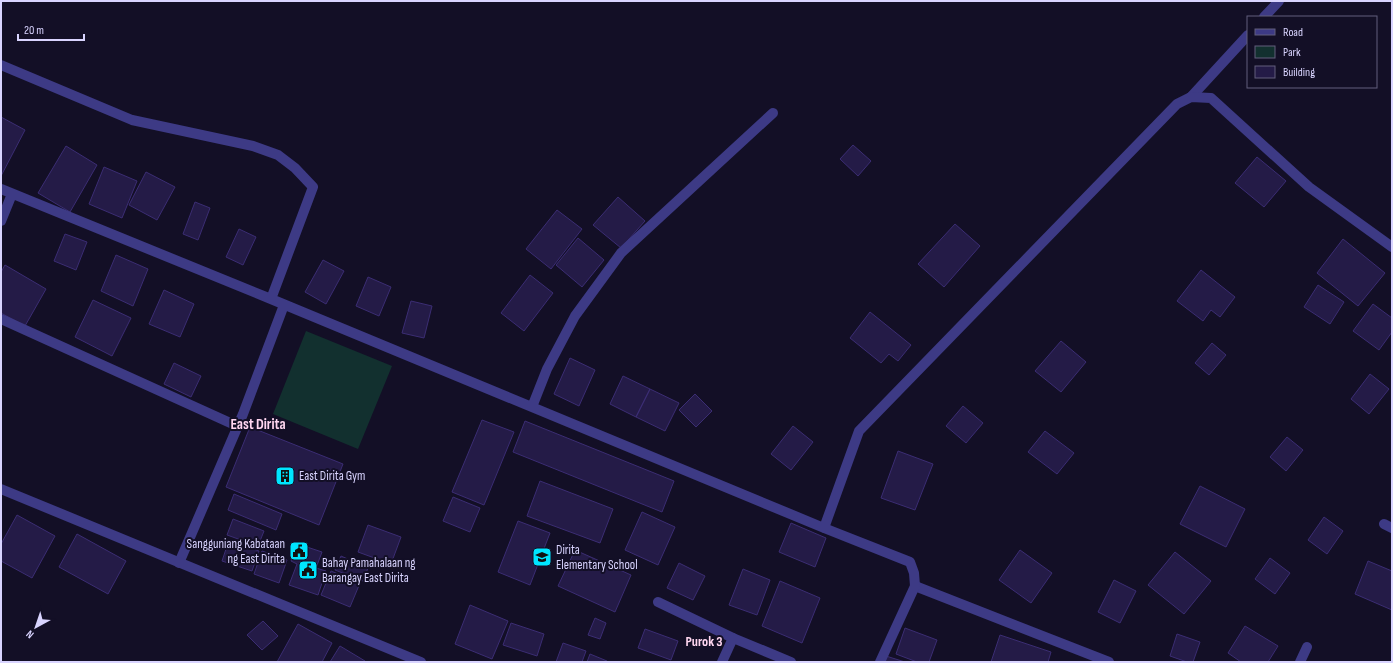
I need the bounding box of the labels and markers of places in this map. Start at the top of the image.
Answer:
building icon: East Dirita Gym [274,465,296,487]
place label: East Dirita Gym [299,468,365,484]
place label: Sangguniang Kabataan ng East Dirita [187,536,285,567]
public building icon: Sangguniang Kabataan ng East Dirita [288,540,310,562]
place label: Dirita Elementary School [556,542,638,573]
school or university icon: Dirita Elementary School [531,546,553,568]
place label: Bahay Pamahalaan ng Barangay East Dirita [322,555,415,586]
public building icon: Bahay Pamahalaan ng Barangay East Dirita [297,559,319,581]

